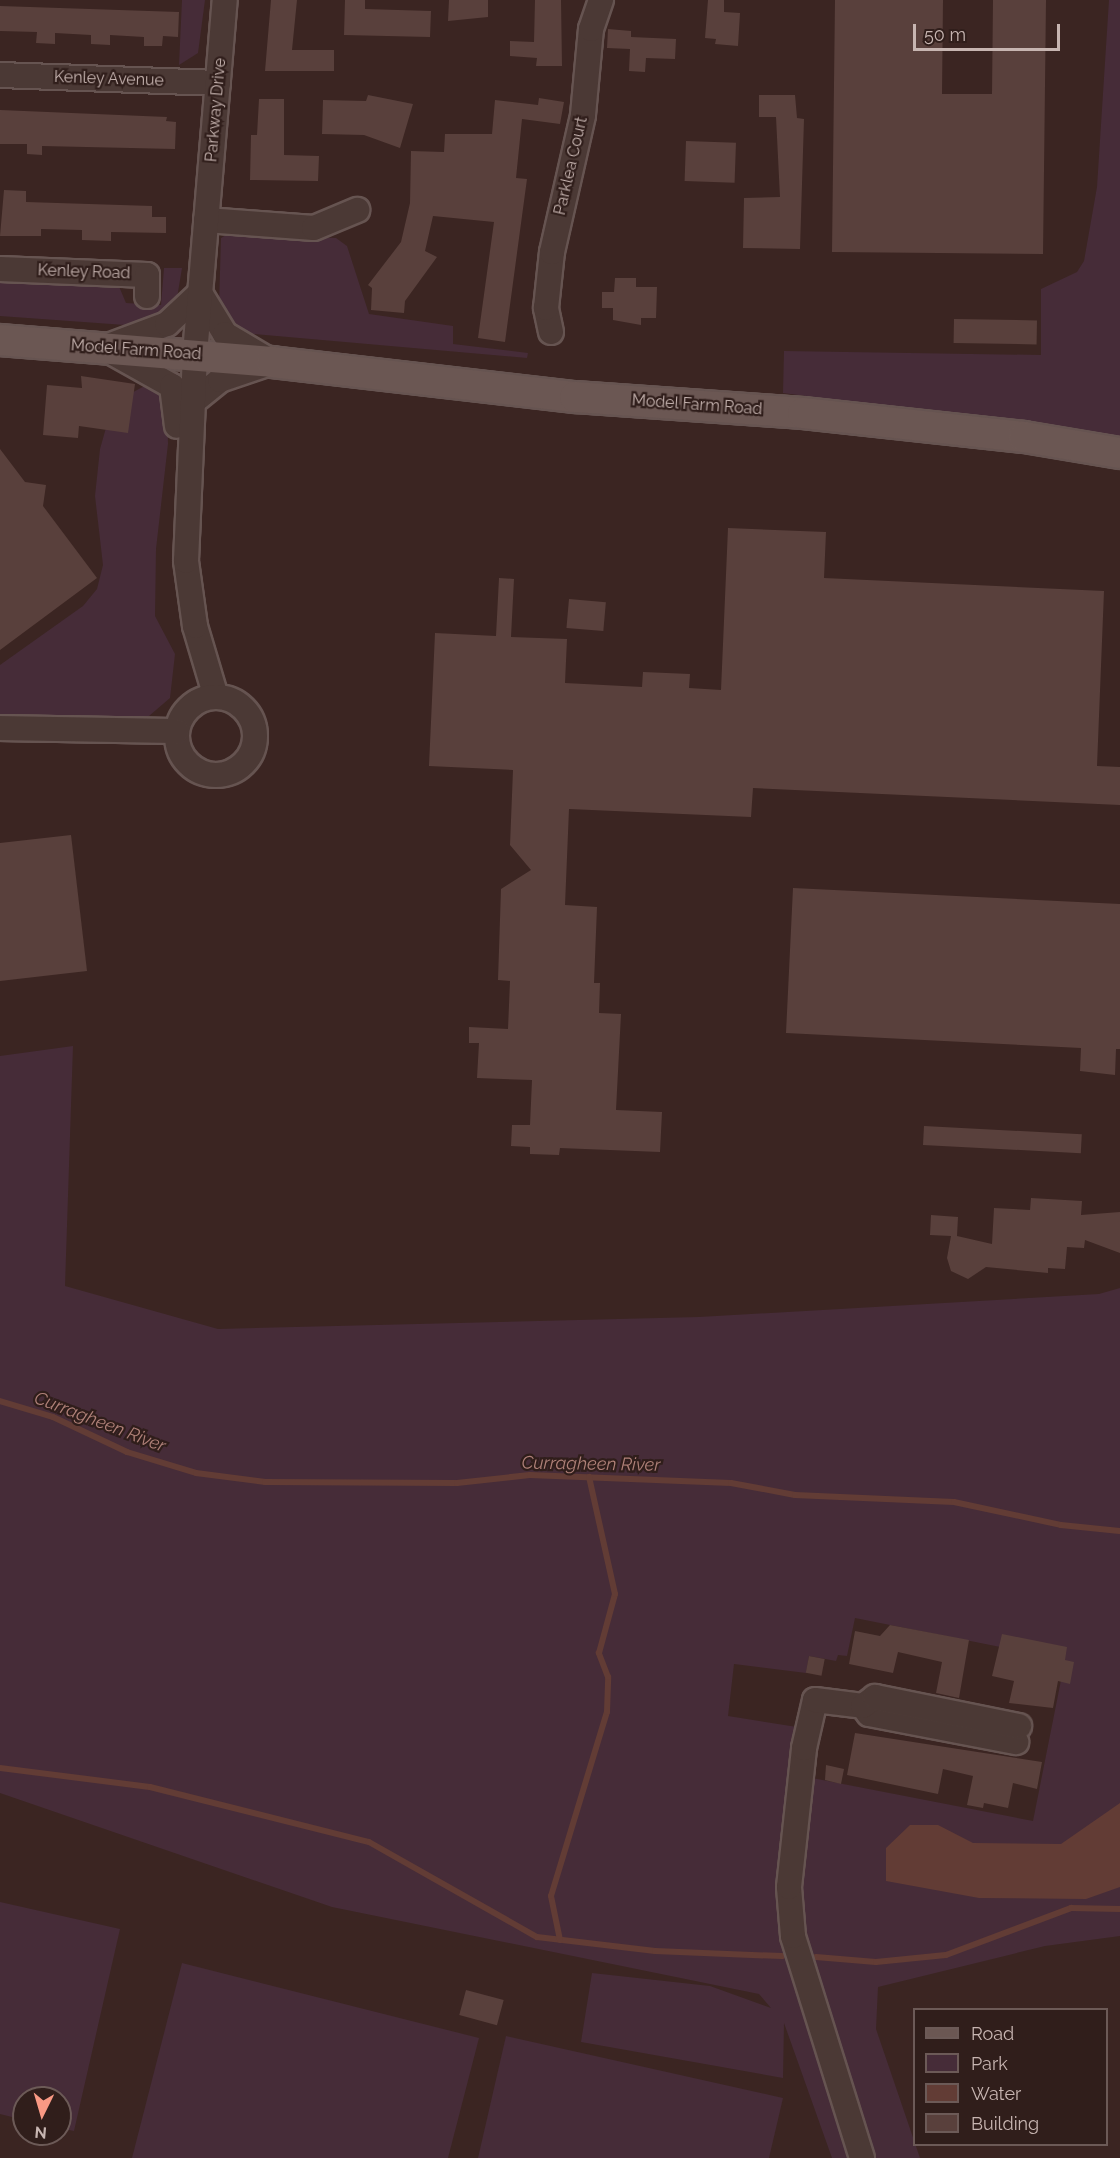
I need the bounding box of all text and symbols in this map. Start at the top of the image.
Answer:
scale bar [916,12,1063,50]
text: 50 m [924,24,966,45]
street label: Parkway Drive [202,57,230,163]
street label: Kenley Avenue [53,67,165,91]
street label: Parklea Court [550,115,592,217]
street label: Kenley Road [37,261,131,283]
street label: Model Farm Road [70,336,202,364]
street label: Model Farm Road [631,391,763,419]
water label: Curragheen River [31,1387,169,1457]
water label: Curragheen River [521,1452,661,1476]
legend [913,2008,1108,2146]
text: Road [971,2023,1014,2044]
text: Park [971,2053,1008,2074]
text: Water [971,2083,1021,2104]
north arrow [12,2086,72,2146]
text: Building [971,2113,1039,2134]
text: N [34,2122,47,2142]

